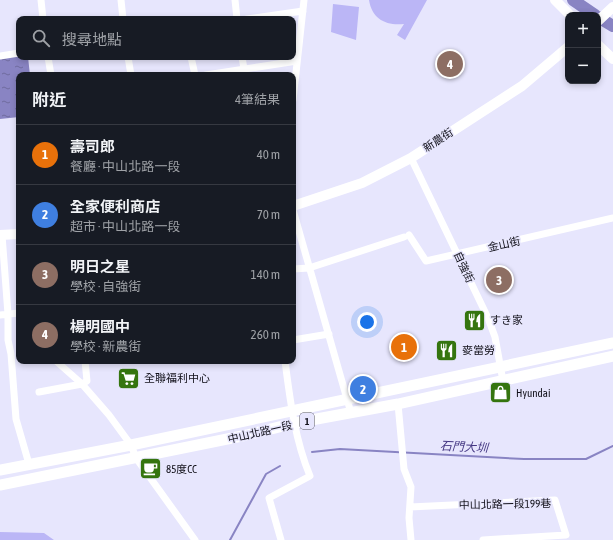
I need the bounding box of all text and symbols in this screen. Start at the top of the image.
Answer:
map controls [565,12,601,84]
button: + [565,12,601,48]
search box [16,16,296,60]
icon: search [30,27,52,49]
text: 搜尋地點 [62,31,122,48]
button: − [565,48,601,84]
pin: 4 [437,49,463,79]
text: 附近 [32,90,66,110]
text: 4筆結果 [235,92,280,107]
street label: 新農街 [421,126,455,154]
text: 壽司郎 [70,138,115,155]
text: 1 [42,147,48,162]
text: 40 m [257,147,280,162]
text: 餐廳 · 中山北路一段 [70,159,180,174]
text: 全家便利商店 [70,198,160,215]
text: 2 [42,207,48,222]
text: 70 m [257,207,280,222]
text: 超市 · 中山北路一段 [70,219,180,234]
street label: 金山街 [487,234,521,254]
street label: 自強街 [452,250,476,284]
text: 明日之星 [70,258,130,275]
pin: 3 [486,265,512,295]
text: 3 [42,267,48,282]
text: 140 m [251,267,280,282]
text: 學校 · 自強街 [70,279,141,294]
restaurant icon: すき家 [462,307,488,333]
your location [357,312,377,332]
place label: すき家 [490,314,523,326]
text: 楊明國中 [70,318,130,335]
text: 4 [42,327,48,342]
text: 260 m [251,327,280,342]
pin: 1 [391,332,417,362]
restaurant icon: 麥當勞 [434,337,460,363]
text: 學校 · 新農街 [70,339,141,354]
place label: 麥當勞 [462,344,495,356]
supermarket icon: 全聯福利中心 [116,365,142,391]
place label: 全聯福利中心 [144,372,210,384]
pin: 2 [350,374,376,404]
shop icon: Hyundai [488,380,514,406]
place label: Hyundai [516,387,550,399]
road number: 1 [300,413,314,429]
street label: 中山北路一段 [226,419,294,445]
water label: 石門大圳 [440,439,490,455]
cafe icon: 85度CC [138,456,164,482]
place label: 85度CC [166,463,197,475]
street label: 中山北路一段199巷 [459,497,551,511]

